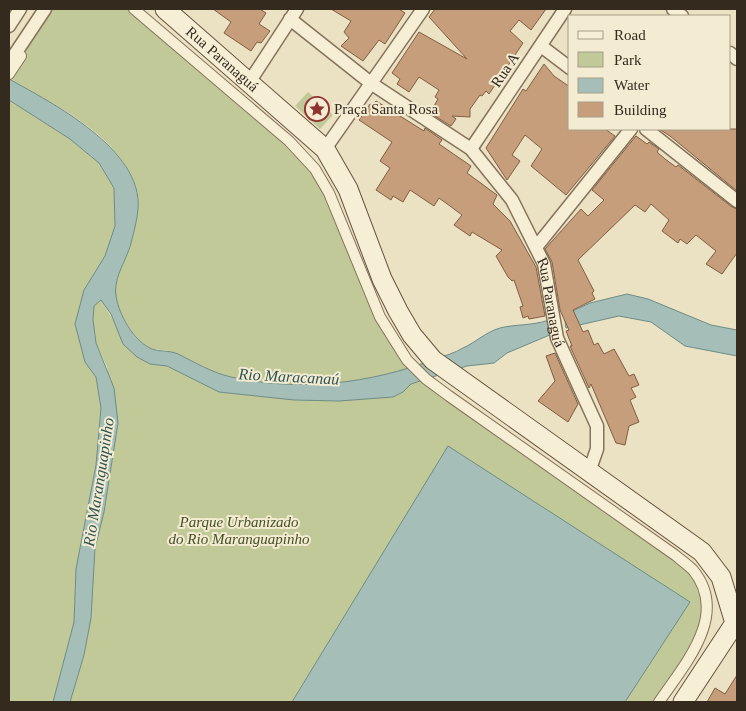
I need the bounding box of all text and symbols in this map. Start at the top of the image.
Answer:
legend [568,15,731,130]
street label: Rua Paranaguá [183,23,262,95]
text: Road [614,27,646,43]
street label: Rua A [488,50,522,90]
text: Park [614,52,642,68]
text: Water [614,77,649,93]
place icon: Praça Santa Rosa [304,96,330,122]
place label: Praça Santa Rosa [334,101,438,117]
text: Building [614,102,667,118]
street label: Rua Paranaguá [534,255,568,350]
water label: Rio Maracanaú [237,365,340,388]
water label: Rio Maranguapinho [80,416,118,549]
park label: Parque Urbanizado do Rio Maranguapinho [169,514,310,547]

